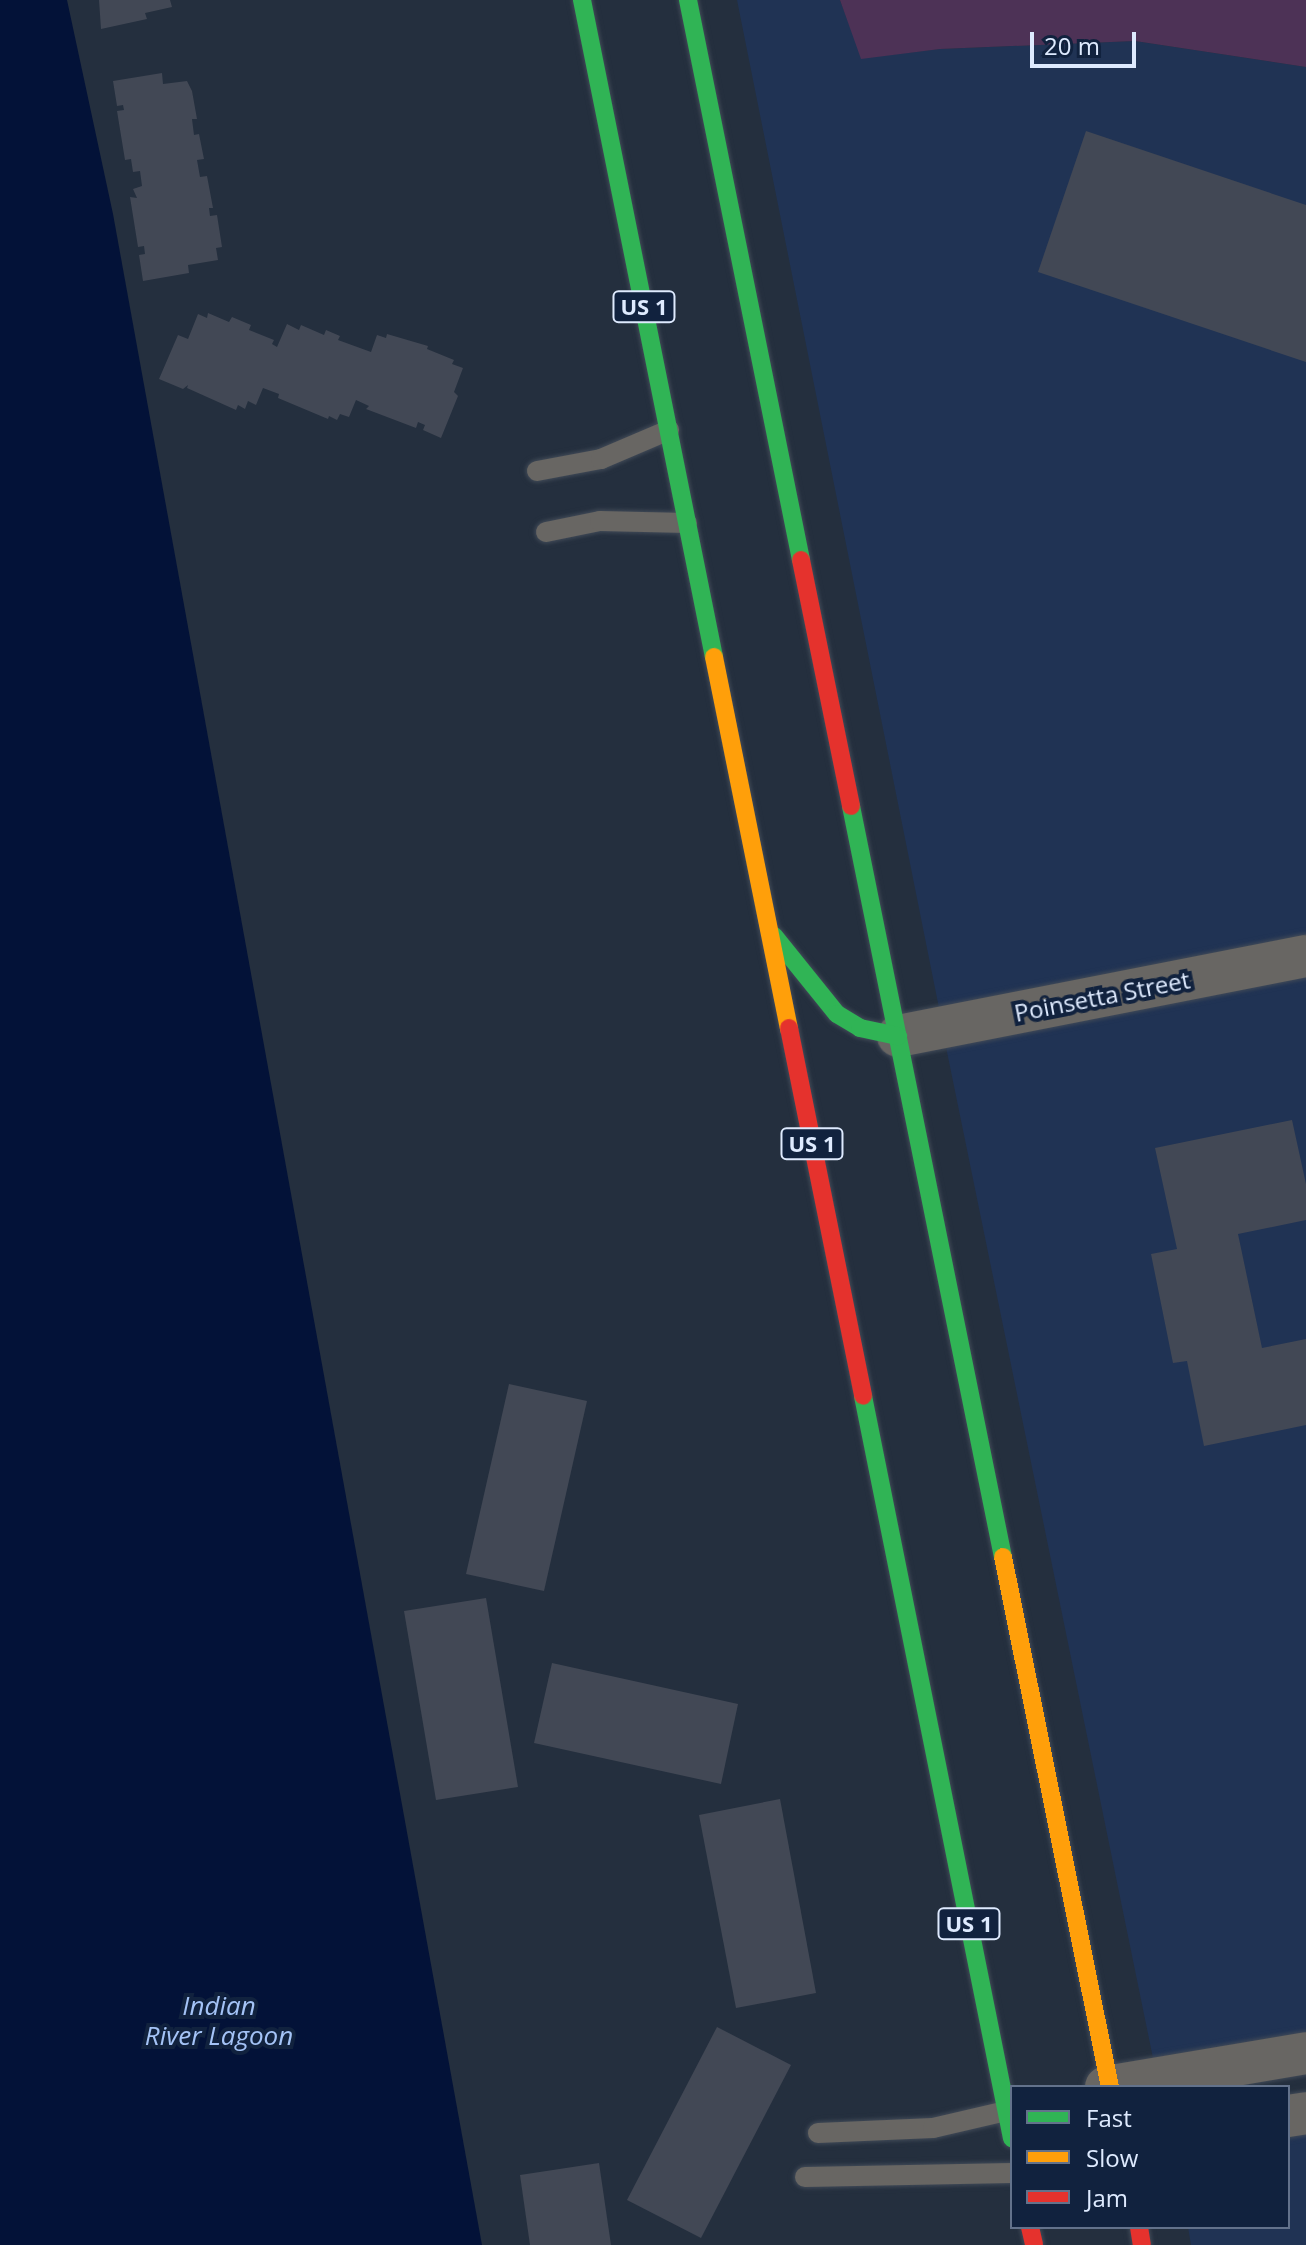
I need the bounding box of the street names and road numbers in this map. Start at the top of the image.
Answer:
road number: US 1 [612,289,676,325]
street label: Poinsetta Street [1012,965,1192,1027]
road number: US 1 [780,1126,844,1162]
road number: US 1 [937,1906,1001,1942]

